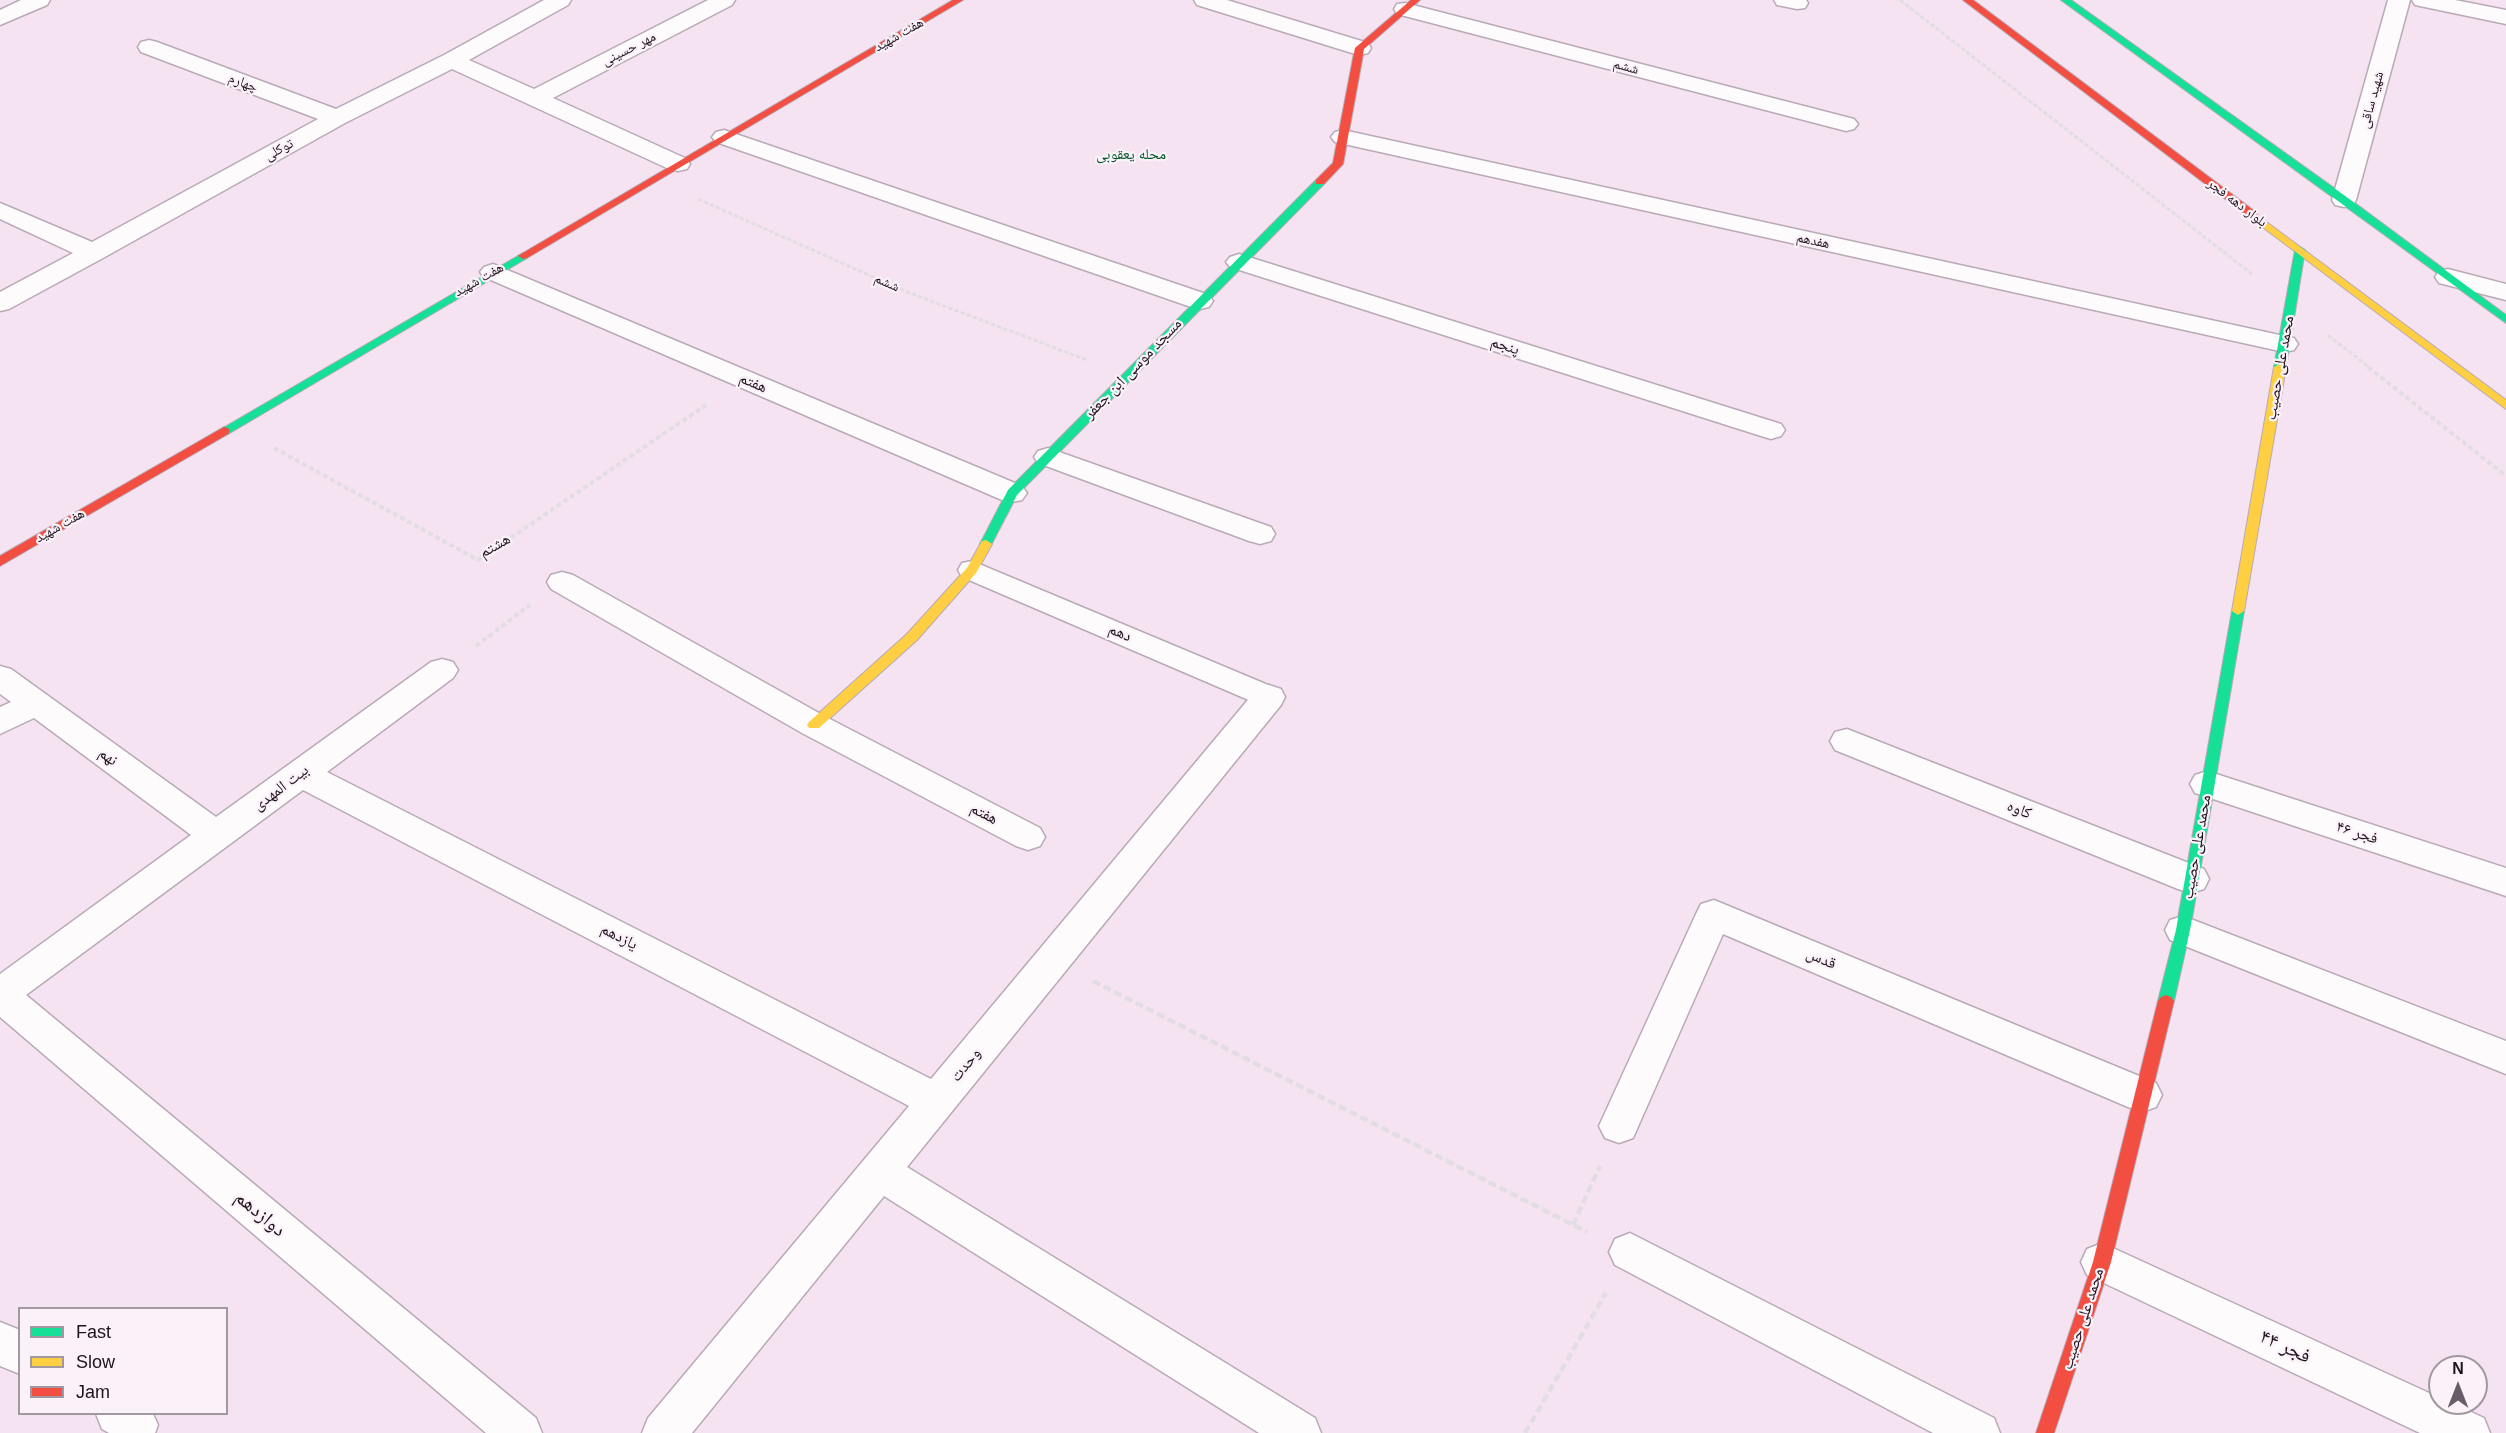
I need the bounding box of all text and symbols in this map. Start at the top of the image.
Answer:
street label: هفت شهید [871,14,927,56]
street label: مهر حسینی [599,28,659,70]
street label: ششم [1611,56,1641,78]
street label: چهارم [226,70,260,96]
street label: شهید ساقی [2356,70,2388,130]
street label: توکلی [262,135,296,165]
district label: محله یعقوبی [1096,146,1166,164]
street label: بلوار دهه فجر [2204,175,2270,231]
street label: هفدهم [1795,229,1831,253]
street label: هفت شهید [451,259,507,301]
street label: ششم [872,270,902,296]
street label: محمد علی حصیب [2261,314,2299,422]
street label: مسجد موسی ابن جعفر [1080,315,1186,423]
street label: پنجم [1488,332,1522,360]
street label: هفتم [736,369,770,397]
street label: هفت شهید [32,505,88,547]
street label: هشتم [476,529,514,563]
street label: دهم [1106,620,1134,646]
street label: نهم [95,744,121,770]
street label: بیت المهدی [249,761,313,815]
street label: محمد علی حصیب [2178,793,2216,901]
street label: کاوه [2004,796,2034,824]
street label: هفتم [967,799,1001,829]
street label: فجر ۴۶ [2334,817,2380,849]
street label: یازدهم [597,920,641,954]
street label: قدس [1803,944,1839,974]
street label: وحدت [947,1044,985,1086]
street label: دوازدهم [230,1186,290,1242]
street label: محمد علی حصیب [2058,1266,2108,1372]
legend [18,1307,228,1415]
text: Fast [76,1322,111,1342]
street label: فجر ۴۴ [2256,1325,2314,1369]
text: Slow [76,1352,115,1372]
north arrow [2428,1355,2488,1415]
text: N [2452,1360,2464,1377]
text: Jam [76,1382,110,1402]

